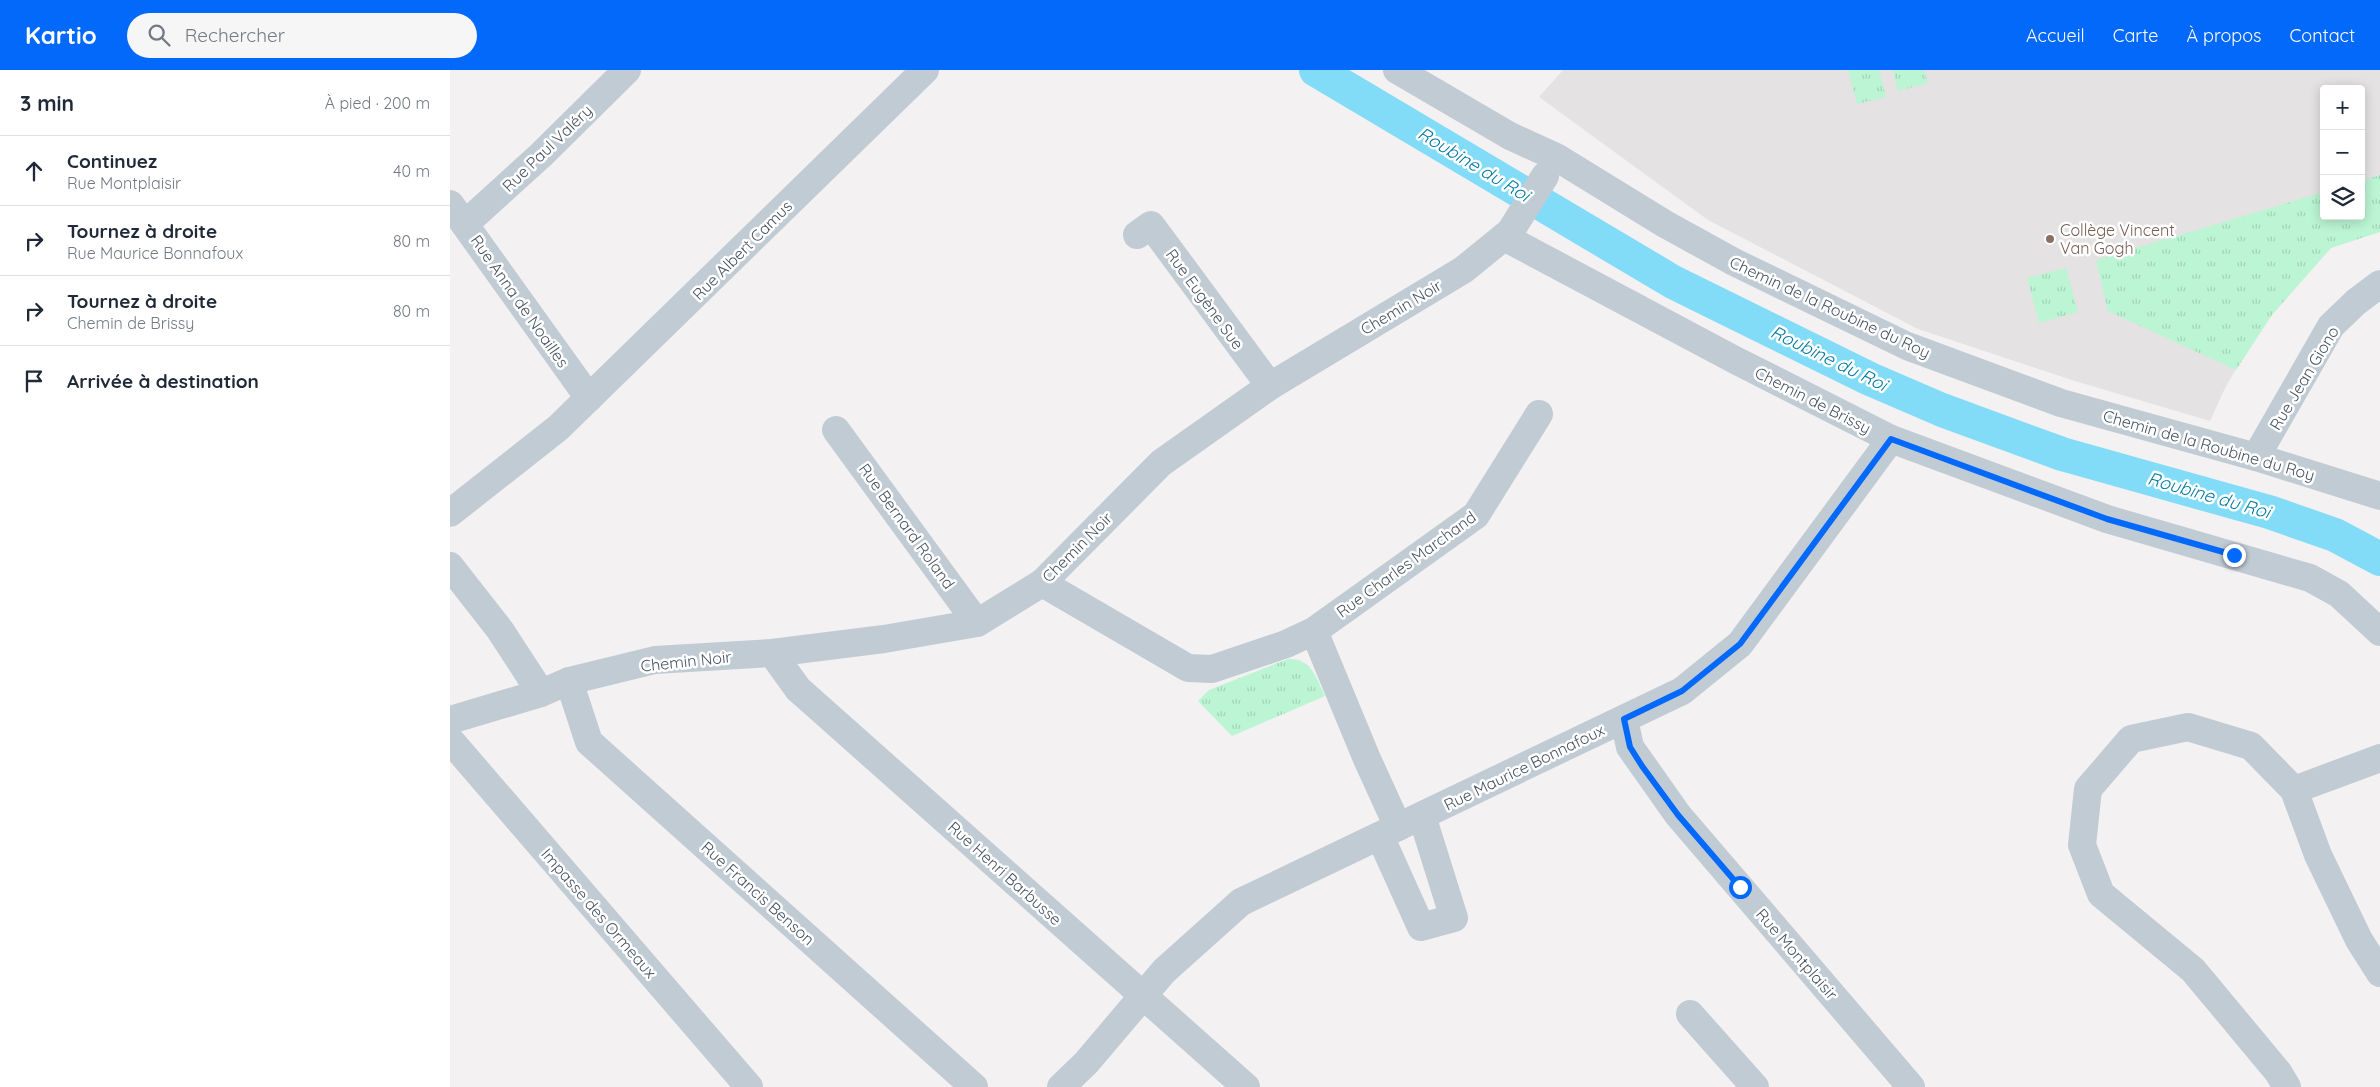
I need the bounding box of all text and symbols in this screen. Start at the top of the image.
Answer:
search box [127,13,477,58]
text: Kartio [25,20,97,50]
icon: search [145,21,173,49]
text: Rechercher [185,23,285,47]
text: Accueil [2026,24,2085,47]
text: Carte [2113,24,2158,47]
text: À propos [2186,24,2262,47]
text: Contact [2290,24,2355,47]
map controls [2320,85,2365,220]
button: + [2320,85,2365,130]
text: 3 min [20,90,74,116]
text: À pied · 200 m [325,93,430,113]
street label: Rue Paul Valéry [498,100,596,196]
water label: Roubine du Roi [1414,122,1536,208]
button: − [2320,130,2365,175]
text: Continuez [67,149,157,173]
icon: ahead [20,157,48,185]
text: 40 m [393,161,430,181]
text: Rue Montplaisir [67,173,181,193]
button: layers [2320,175,2365,220]
street label: Rue Albert Camus [688,196,796,304]
text: Tournez à droite [67,219,217,243]
place label: Collège Vincent Van Gogh [2060,220,2175,258]
icon: right [20,227,48,255]
text: 80 m [393,231,430,251]
street label: Rue Anna de Noailles [467,231,573,371]
marker: Collège Vincent Van Gogh [2044,233,2056,245]
text: Rue Maurice Bonnafoux [67,243,243,263]
street label: Rue Eugène Sue [1162,245,1248,353]
street label: Chemin de la Roubine du Roy [1727,252,1933,362]
street label: Chemin Noir [1357,275,1445,339]
text: Tournez à droite [67,289,217,313]
icon: right [20,297,48,325]
text: 80 m [393,301,430,321]
text: Chemin de Brissy [67,313,194,333]
water label: Roubine du Roi [1767,320,1893,397]
street label: Rue Jean Giono [2265,322,2343,434]
street label: Chemin de Brissy [1752,362,1874,438]
icon: arrive [20,367,48,395]
text: Arrivée à destination [67,369,259,393]
street label: Chemin de la Roubine du Roy [2101,405,2317,485]
street label: Rue Bernard Roland [855,459,959,593]
water label: Roubine du Roi [2145,467,2275,524]
street label: Rue Charles Marchand [1332,507,1480,621]
street label: Chemin Noir [1038,508,1116,586]
route end [2223,544,2246,567]
street label: Chemin Noir [640,646,732,676]
street label: Rue Maurice Bonnafoux [1440,719,1608,815]
street label: Rue Henri Barbusse [944,817,1066,929]
street label: Rue Francis Benson [697,837,819,949]
street label: Impasse des Ormeaux [537,844,661,982]
route start [1729,876,1752,899]
street label: Rue Montplaisir [1752,904,1842,1004]

